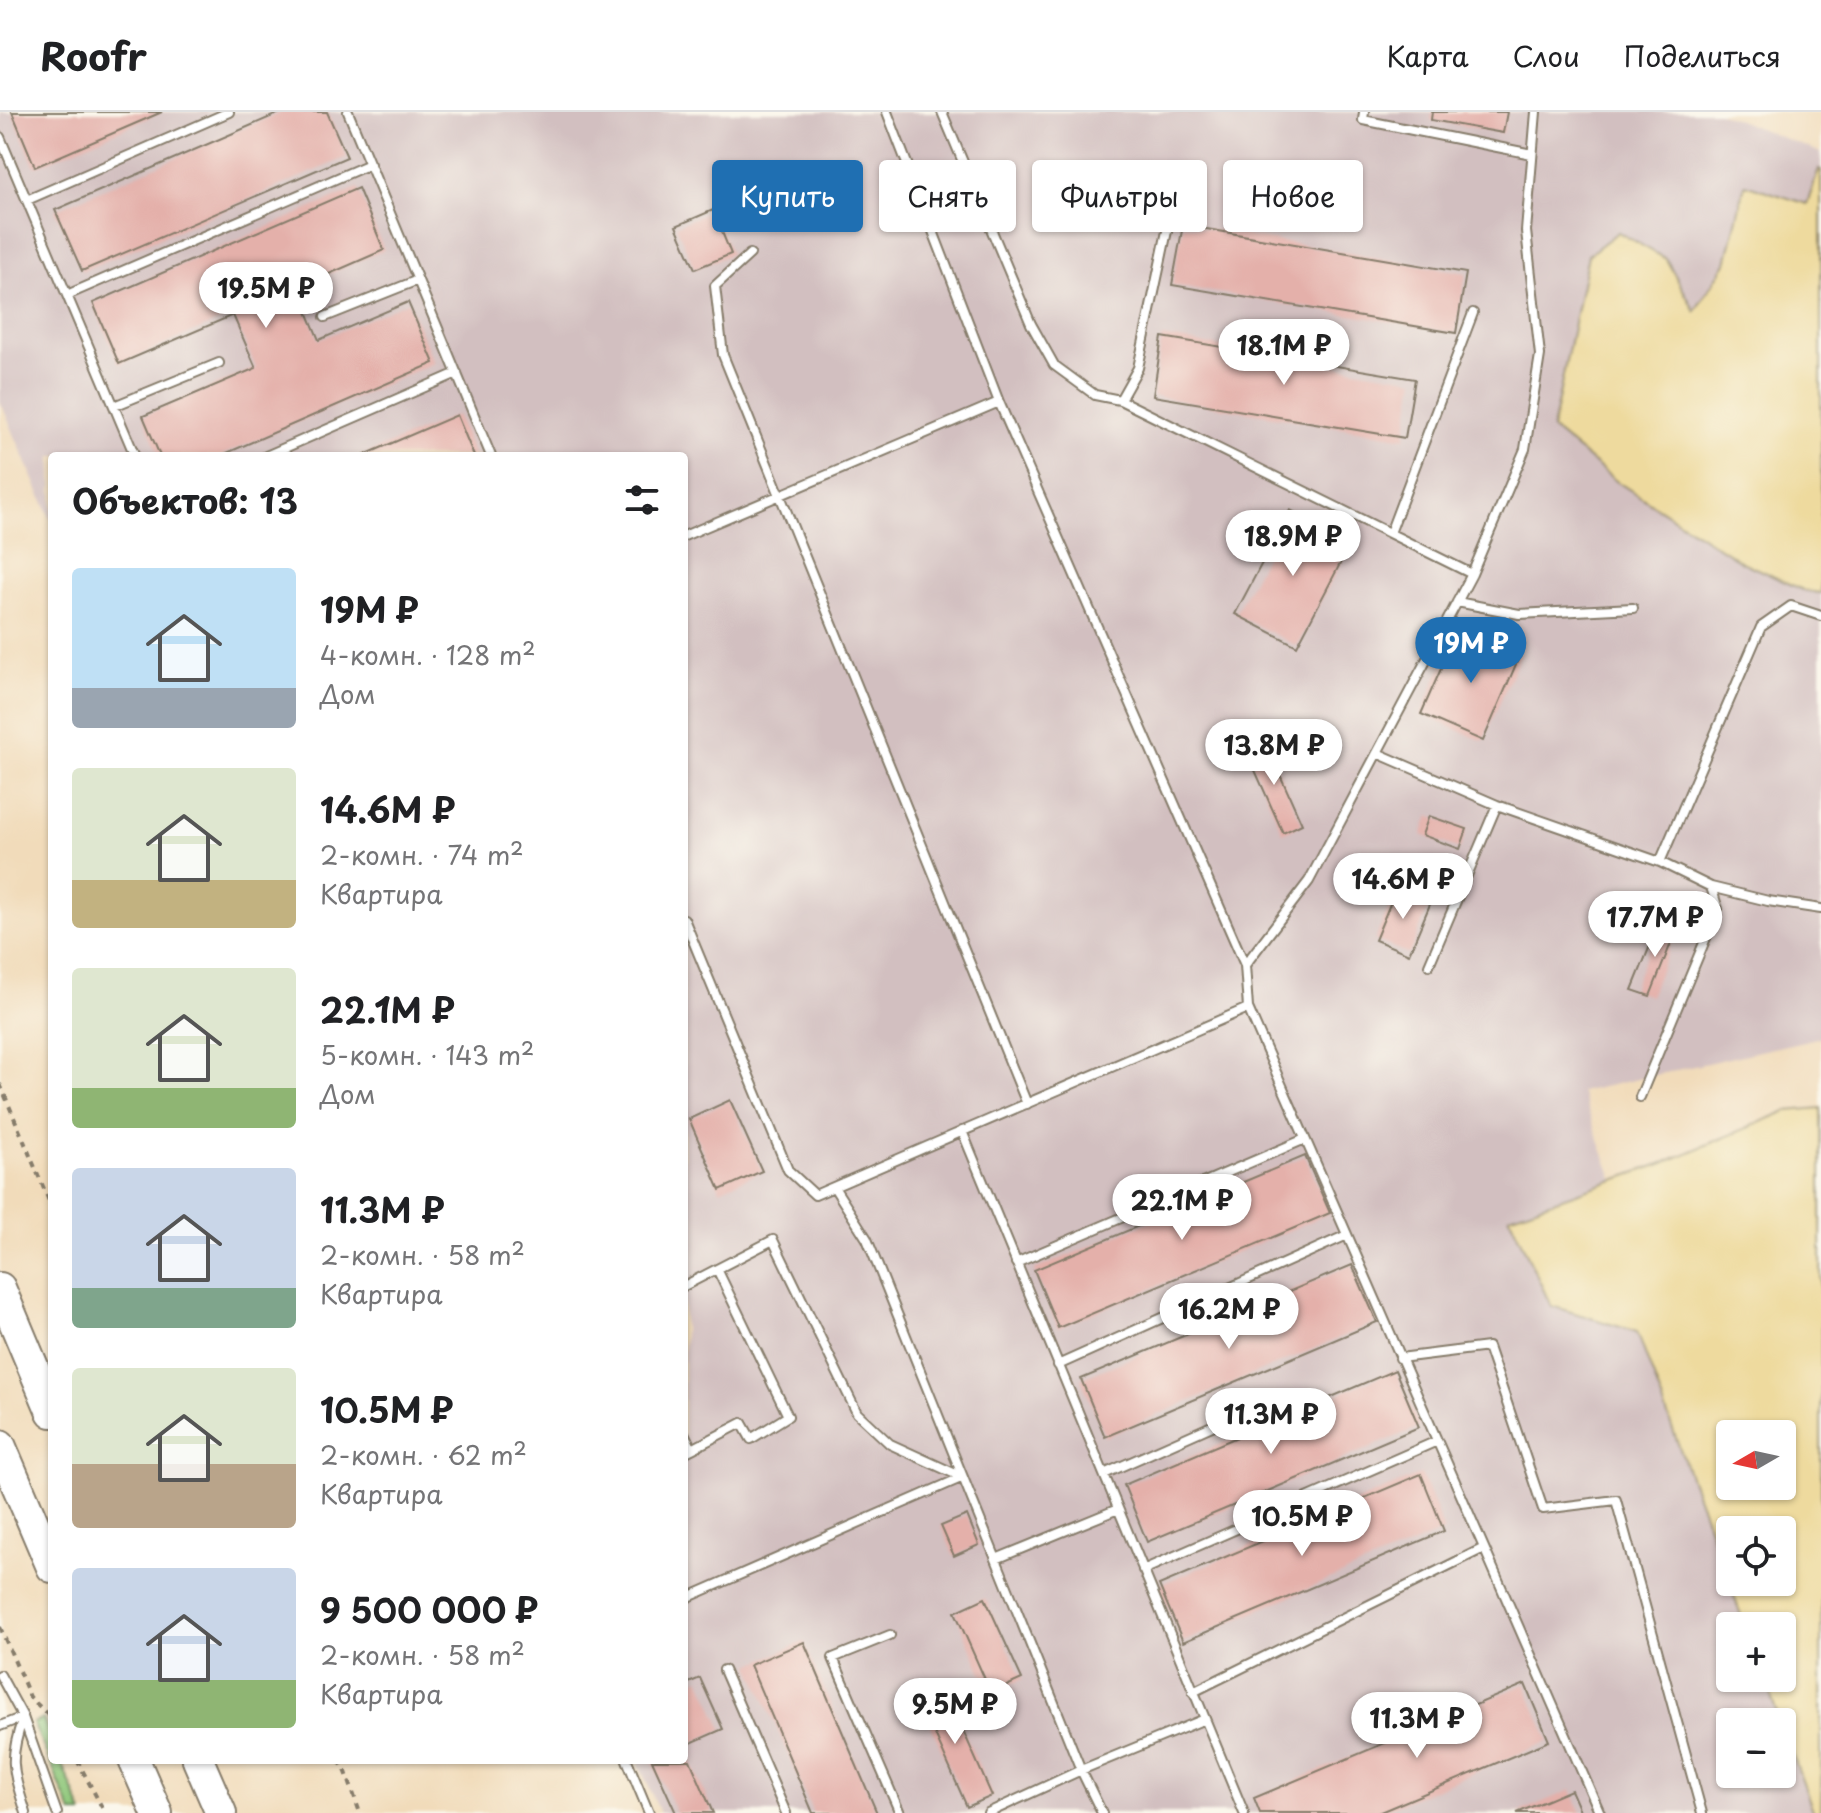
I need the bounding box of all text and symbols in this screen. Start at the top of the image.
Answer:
text: Roofr [40,27,147,84]
text: Карта [1386,34,1469,77]
text: Слои [1513,34,1580,77]
text: Поделиться [1624,34,1781,77]
chip: Купить [712,160,863,232]
chip: Снять [879,160,1016,232]
chip: Фильтры [1032,160,1207,232]
chip: Новое [1223,160,1363,232]
pin: 19.5M ₽ [192,262,340,330]
text: 19.5M ₽ [217,268,315,307]
pin: 18.1M ₽ [1210,319,1358,387]
text: 18.1M ₽ [1236,325,1332,364]
text: Объектов: 13 [72,474,298,526]
icon: filters [620,478,664,522]
pin: 18.9M ₽ [1219,510,1367,578]
text: 18.9M ₽ [1244,516,1342,555]
text: 19M ₽ [320,583,419,635]
icon: home [136,600,232,696]
pin: 19M ₽ [1415,617,1527,685]
text: 19M ₽ [1433,623,1509,662]
text: 4-комн. · 128 m² [320,635,536,674]
text: Дом [320,674,376,713]
pin: 13.8M ₽ [1200,719,1348,787]
text: 13.8M ₽ [1223,725,1325,764]
text: 14.6M ₽ [320,783,456,835]
icon: home [136,800,232,896]
text: 2-комн. · 74 m² [320,835,524,874]
pin: 14.6M ₽ [1329,853,1477,921]
text: 14.6M ₽ [1351,859,1455,898]
text: Квартира [320,874,443,913]
pin: 17.7M ₽ [1581,891,1729,959]
text: 17.7M ₽ [1606,897,1704,936]
text: 22.1M ₽ [320,983,455,1035]
icon: home [136,1000,232,1096]
text: 5-комн. · 143 m² [320,1035,534,1074]
text: Дом [320,1074,376,1113]
pin: 22.1M ₽ [1108,1174,1256,1242]
text: 22.1M ₽ [1130,1180,1234,1219]
text: 11.3M ₽ [320,1183,445,1235]
icon: home [136,1200,232,1296]
text: 2-комн. · 58 m² [320,1235,525,1274]
text: Квартира [320,1274,443,1313]
pin: 16.2M ₽ [1155,1283,1303,1351]
text: 16.2M ₽ [1178,1289,1280,1328]
text: 10.5M ₽ [320,1383,453,1435]
pin: 11.3M ₽ [1197,1388,1345,1456]
text: 11.3M ₽ [1223,1394,1319,1433]
icon: home [136,1400,232,1496]
north arrow [1716,1420,1796,1500]
map controls [1716,1420,1796,1788]
text: 2-комн. · 62 m² [320,1435,527,1474]
text: Квартира [320,1474,443,1513]
pin: 10.5M ₽ [1228,1490,1376,1558]
text: 10.5M ₽ [1251,1496,1353,1535]
button: locate [1716,1516,1796,1596]
text: 9 500 000 ₽ [320,1583,538,1635]
icon: home [136,1600,232,1696]
button: + [1716,1612,1796,1692]
text: 2-комн. · 58 m² [320,1635,525,1674]
text: Квартира [320,1674,443,1713]
pin: 9.5M ₽ [890,1678,1020,1746]
text: 9.5M ₽ [912,1684,998,1723]
pin: 11.3M ₽ [1343,1692,1491,1760]
text: 11.3M ₽ [1369,1698,1465,1737]
button: − [1716,1708,1796,1788]

